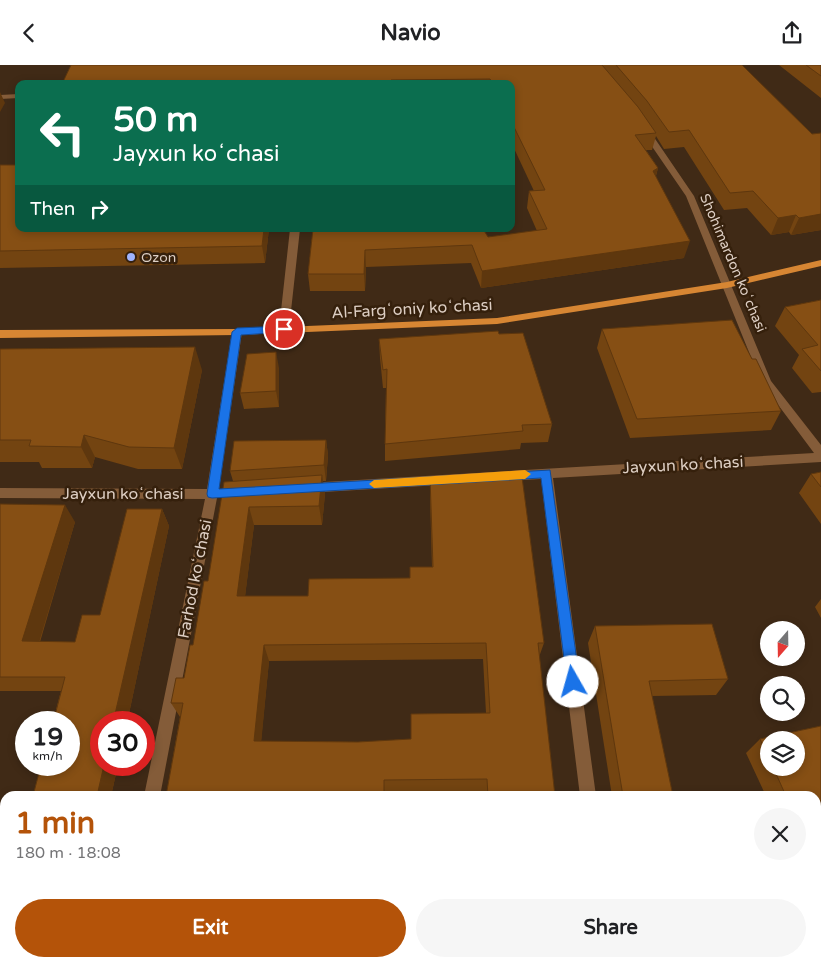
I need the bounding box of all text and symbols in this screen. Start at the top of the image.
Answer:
icon: back [15,19,43,47]
icon: share [778,19,806,47]
text: Navio [380,20,441,46]
text: 50 m [113,99,198,141]
icon: left [30,100,95,165]
text: Jayxun koʻchasi [113,141,280,167]
street label: Shohimardon koʻchasi [696,191,770,335]
icon: right [85,195,113,223]
text: Then [30,198,75,220]
place label: Ozon [141,249,176,266]
marker: Ozon [125,251,137,263]
street label: Al-Fargʻoniy koʻchasi [331,295,493,323]
pin [263,308,305,350]
icon: arrive [270,315,298,343]
street label: Jayxun koʻchasi [622,452,744,478]
street label: Jayxun koʻchasi [62,484,184,504]
street label: Farhod koʻchasi [174,518,216,640]
north arrow [760,621,805,666]
map controls [760,621,805,776]
position arrow [546,655,598,707]
button: search [760,676,805,721]
speed limit sign: 30 [90,711,155,776]
text: 19 [32,722,63,752]
button: layers [760,731,805,776]
text: km/h [32,749,63,763]
text: 1 min [15,805,95,842]
button: close [754,808,806,860]
text: 180 m · 18:08 [15,843,121,863]
button: Exit [15,899,406,957]
button: Share [416,899,806,957]

